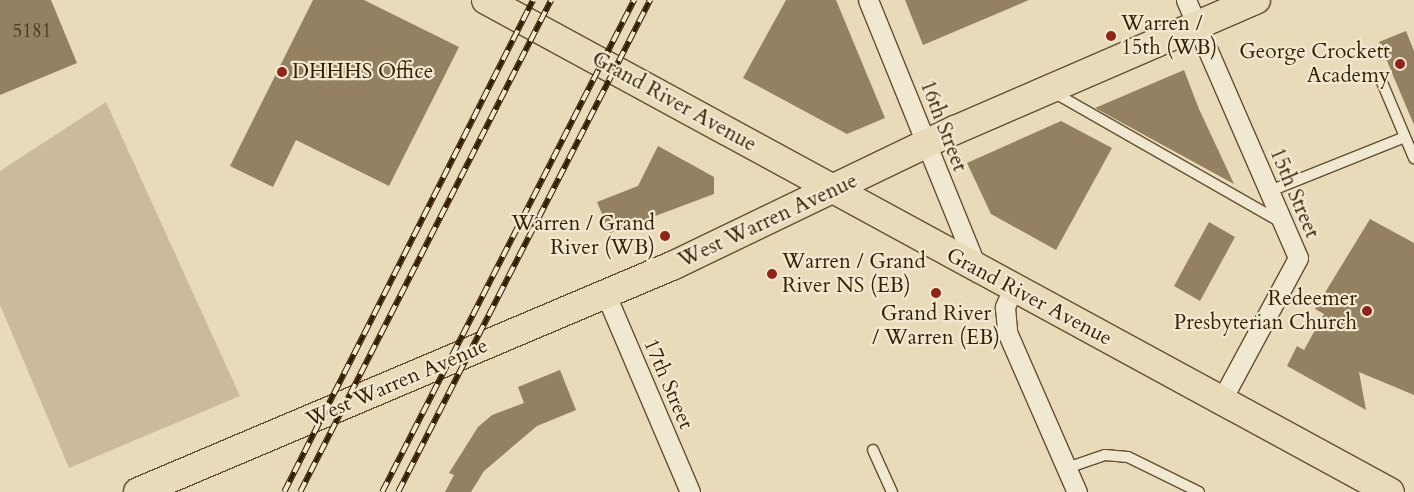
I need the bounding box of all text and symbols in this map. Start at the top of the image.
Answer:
place label: Warren / 15th (WB) [1121,11,1217,61]
house number: 5181 [13,21,51,43]
marker: Warren / 15th (WB) [1105,30,1117,42]
place label: George Crockett Academy [1239,39,1390,89]
street label: Grand River Avenue [587,46,761,158]
marker: George Crockett Academy [1394,58,1406,70]
place label: DHHHS Office [292,59,433,85]
marker: DHHHS Office [276,66,288,78]
street label: 16th Street [914,77,972,175]
street label: 15th Street [1264,144,1324,242]
street label: West Warren Avenue [674,168,862,274]
place label: Warren / Grand River (WB) [511,211,655,261]
marker: Warren / Grand River (WB) [659,230,671,242]
street label: Grand River Avenue [942,243,1116,351]
place label: Warren / Grand River NS (EB) [782,249,926,299]
marker: Warren / Grand River NS (EB) [766,268,778,280]
place label: Redeemer Presbyterian Church [1174,286,1357,336]
marker: Grand River / Warren (EB) [930,287,942,299]
place label: Grand River / Warren (EB) [872,301,1000,351]
marker: Redeemer Presbyterian Church [1361,305,1373,317]
street label: West Warren Avenue [302,333,492,433]
street label: 17th Street [638,335,698,433]

